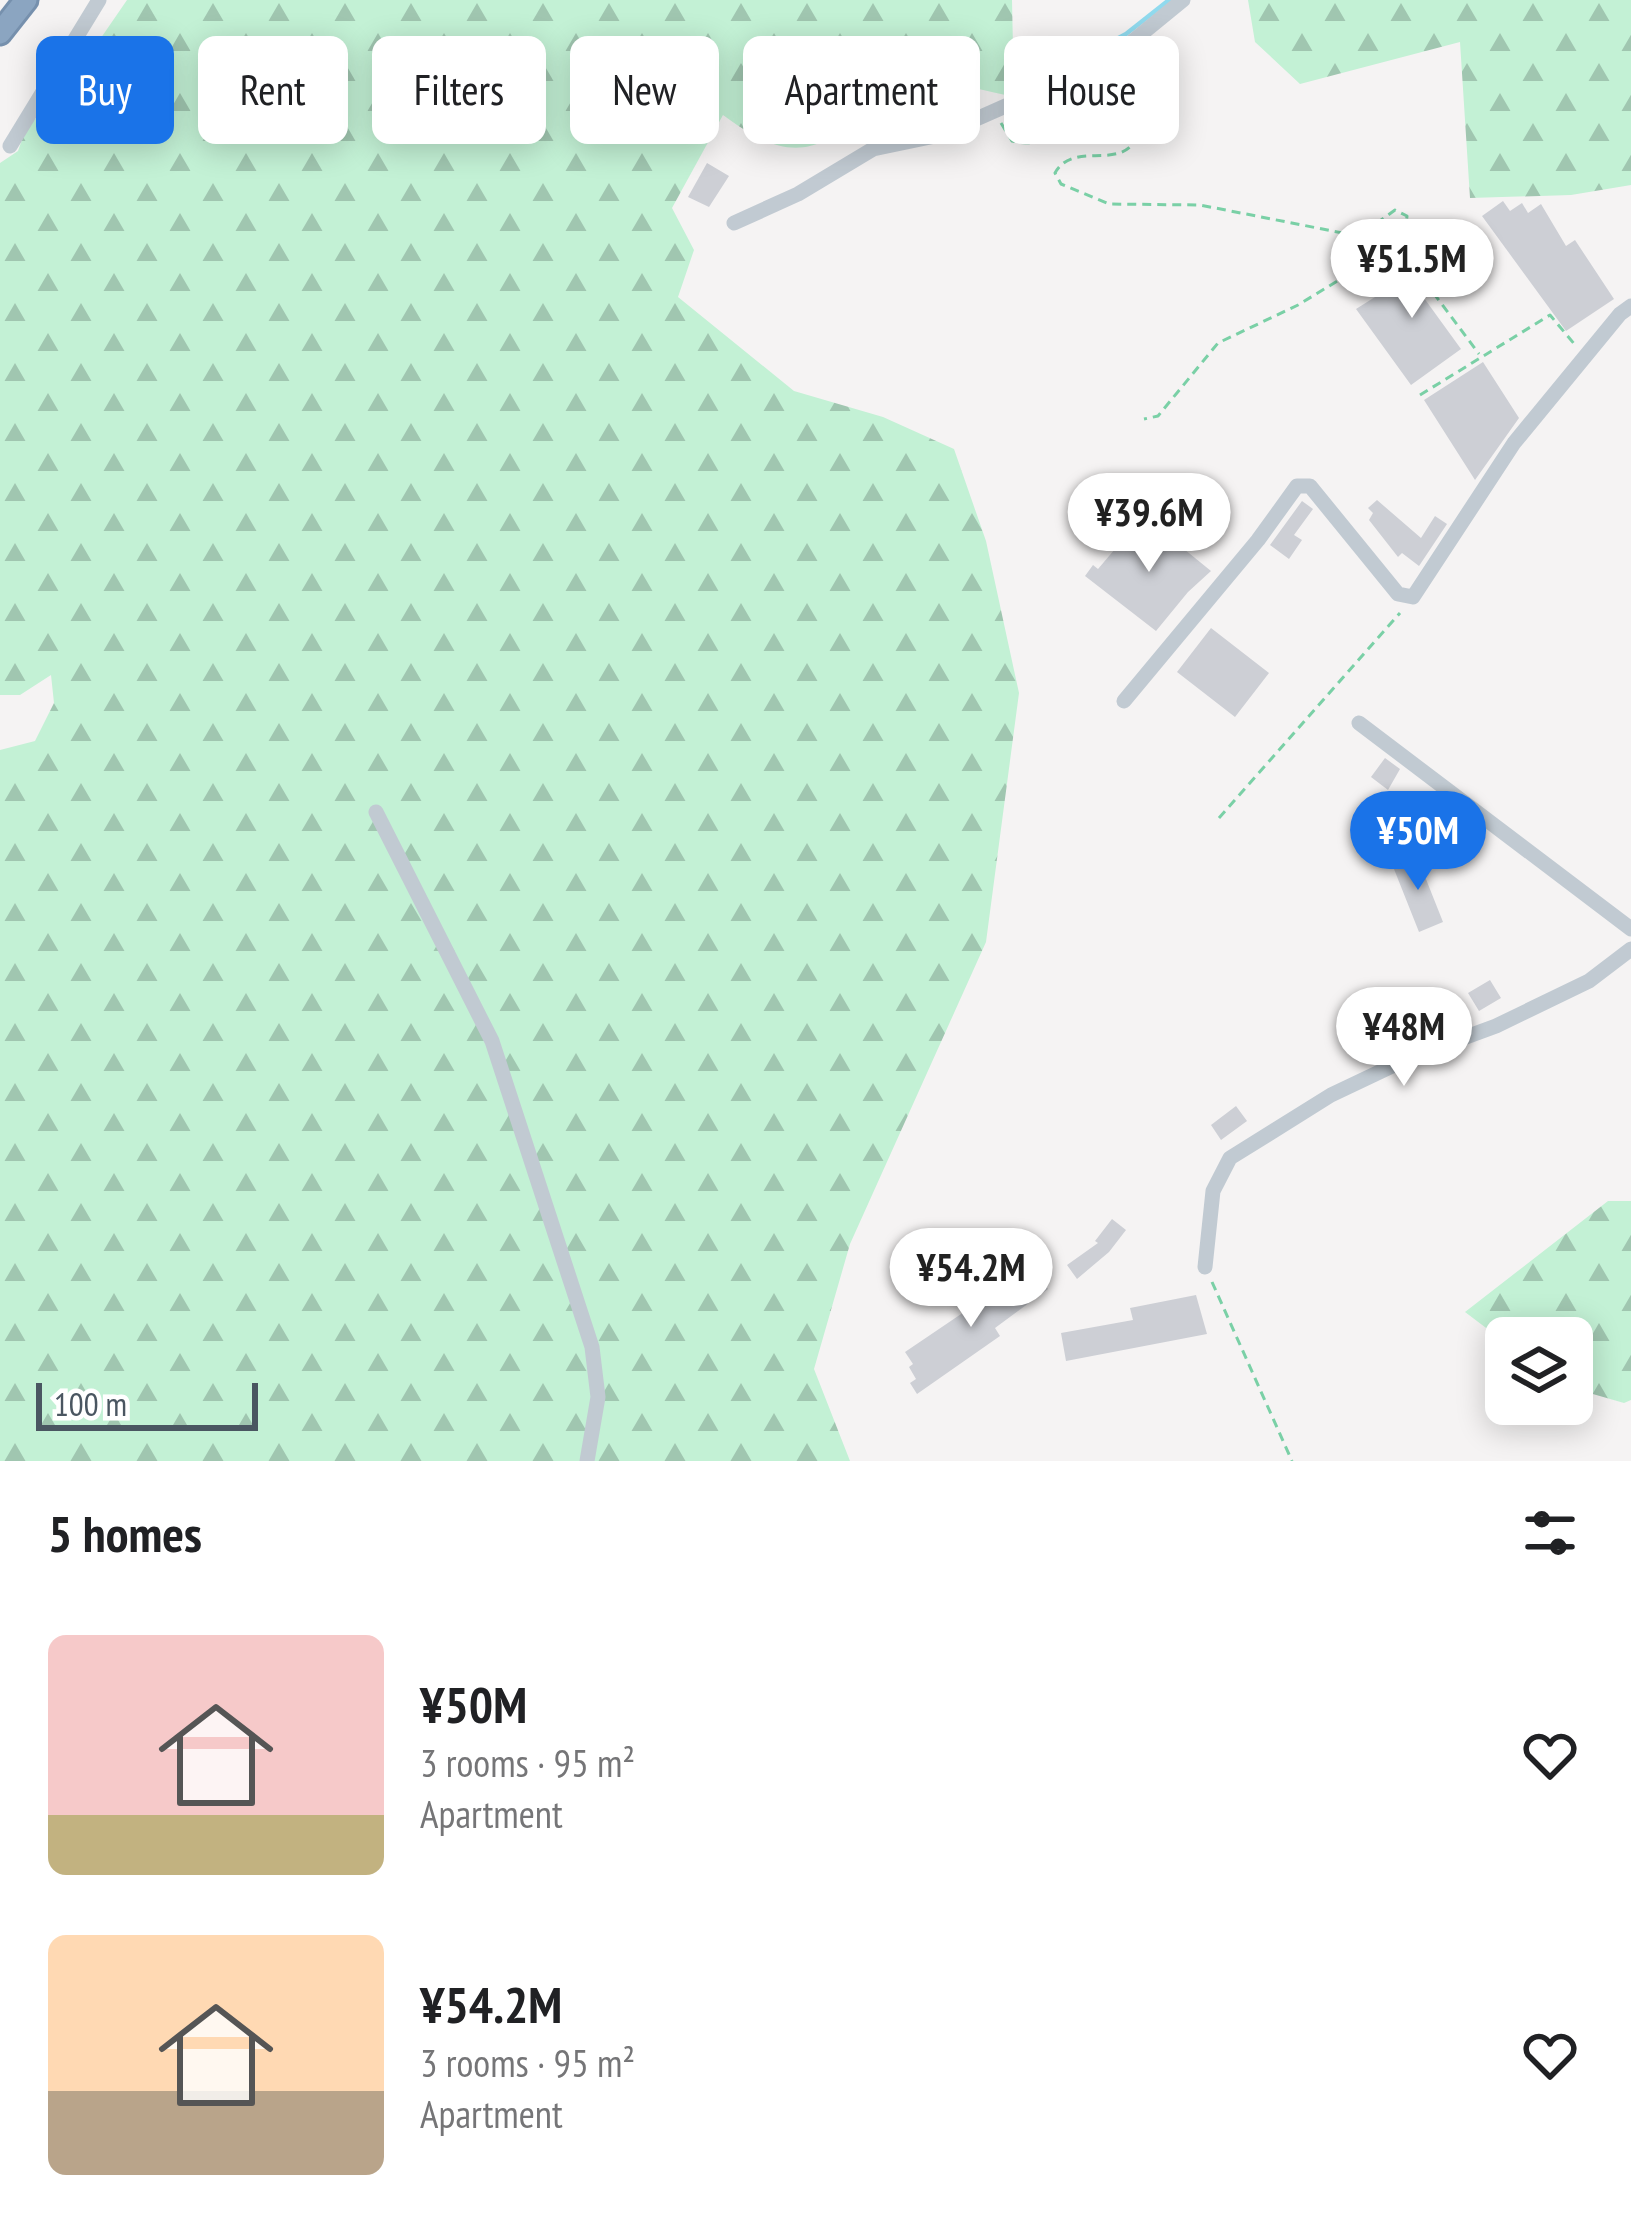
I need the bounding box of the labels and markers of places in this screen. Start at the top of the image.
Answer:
pin: ¥51.5M [1314,219,1510,321]
pin: ¥39.6M [1051,473,1247,575]
pin: ¥50M [1347,791,1489,893]
pin: ¥48M [1333,987,1475,1089]
pin: ¥54.2M [873,1228,1069,1330]

